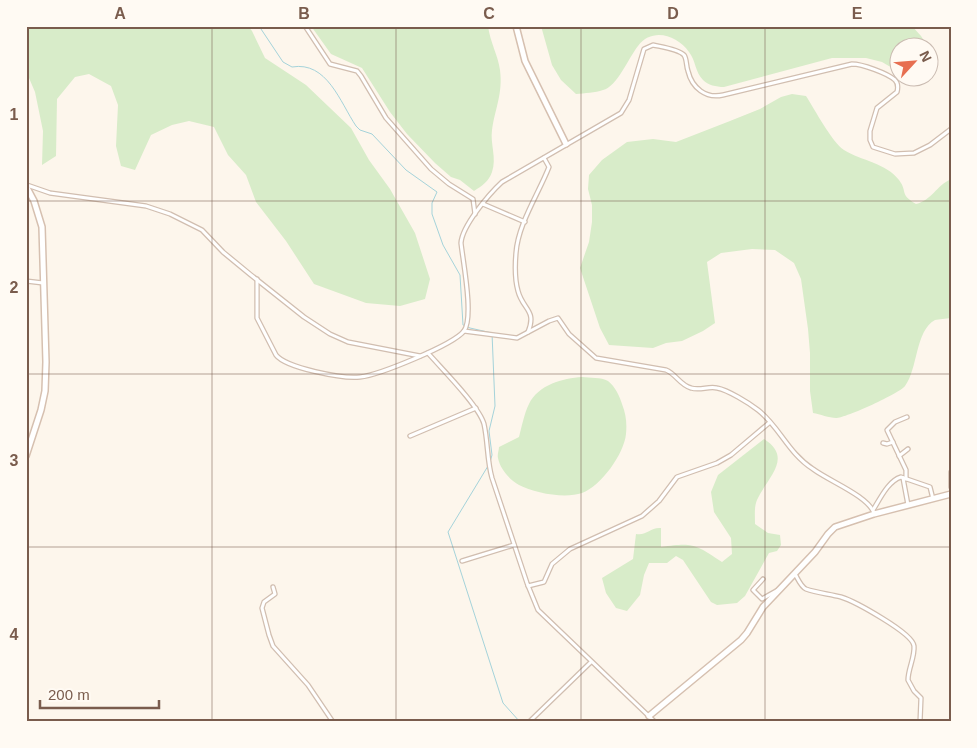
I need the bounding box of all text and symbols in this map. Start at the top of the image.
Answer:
text: A [114,5,126,22]
text: B [298,5,310,22]
text: C [483,5,495,22]
text: D [667,5,679,22]
text: E [852,5,863,22]
north arrow [890,38,940,88]
text: N [916,48,935,64]
text: 1 [10,106,19,123]
text: 2 [10,279,19,296]
text: 3 [10,452,19,469]
text: 4 [10,626,19,643]
scale bar [40,678,159,710]
text: 200 m [48,686,90,703]

